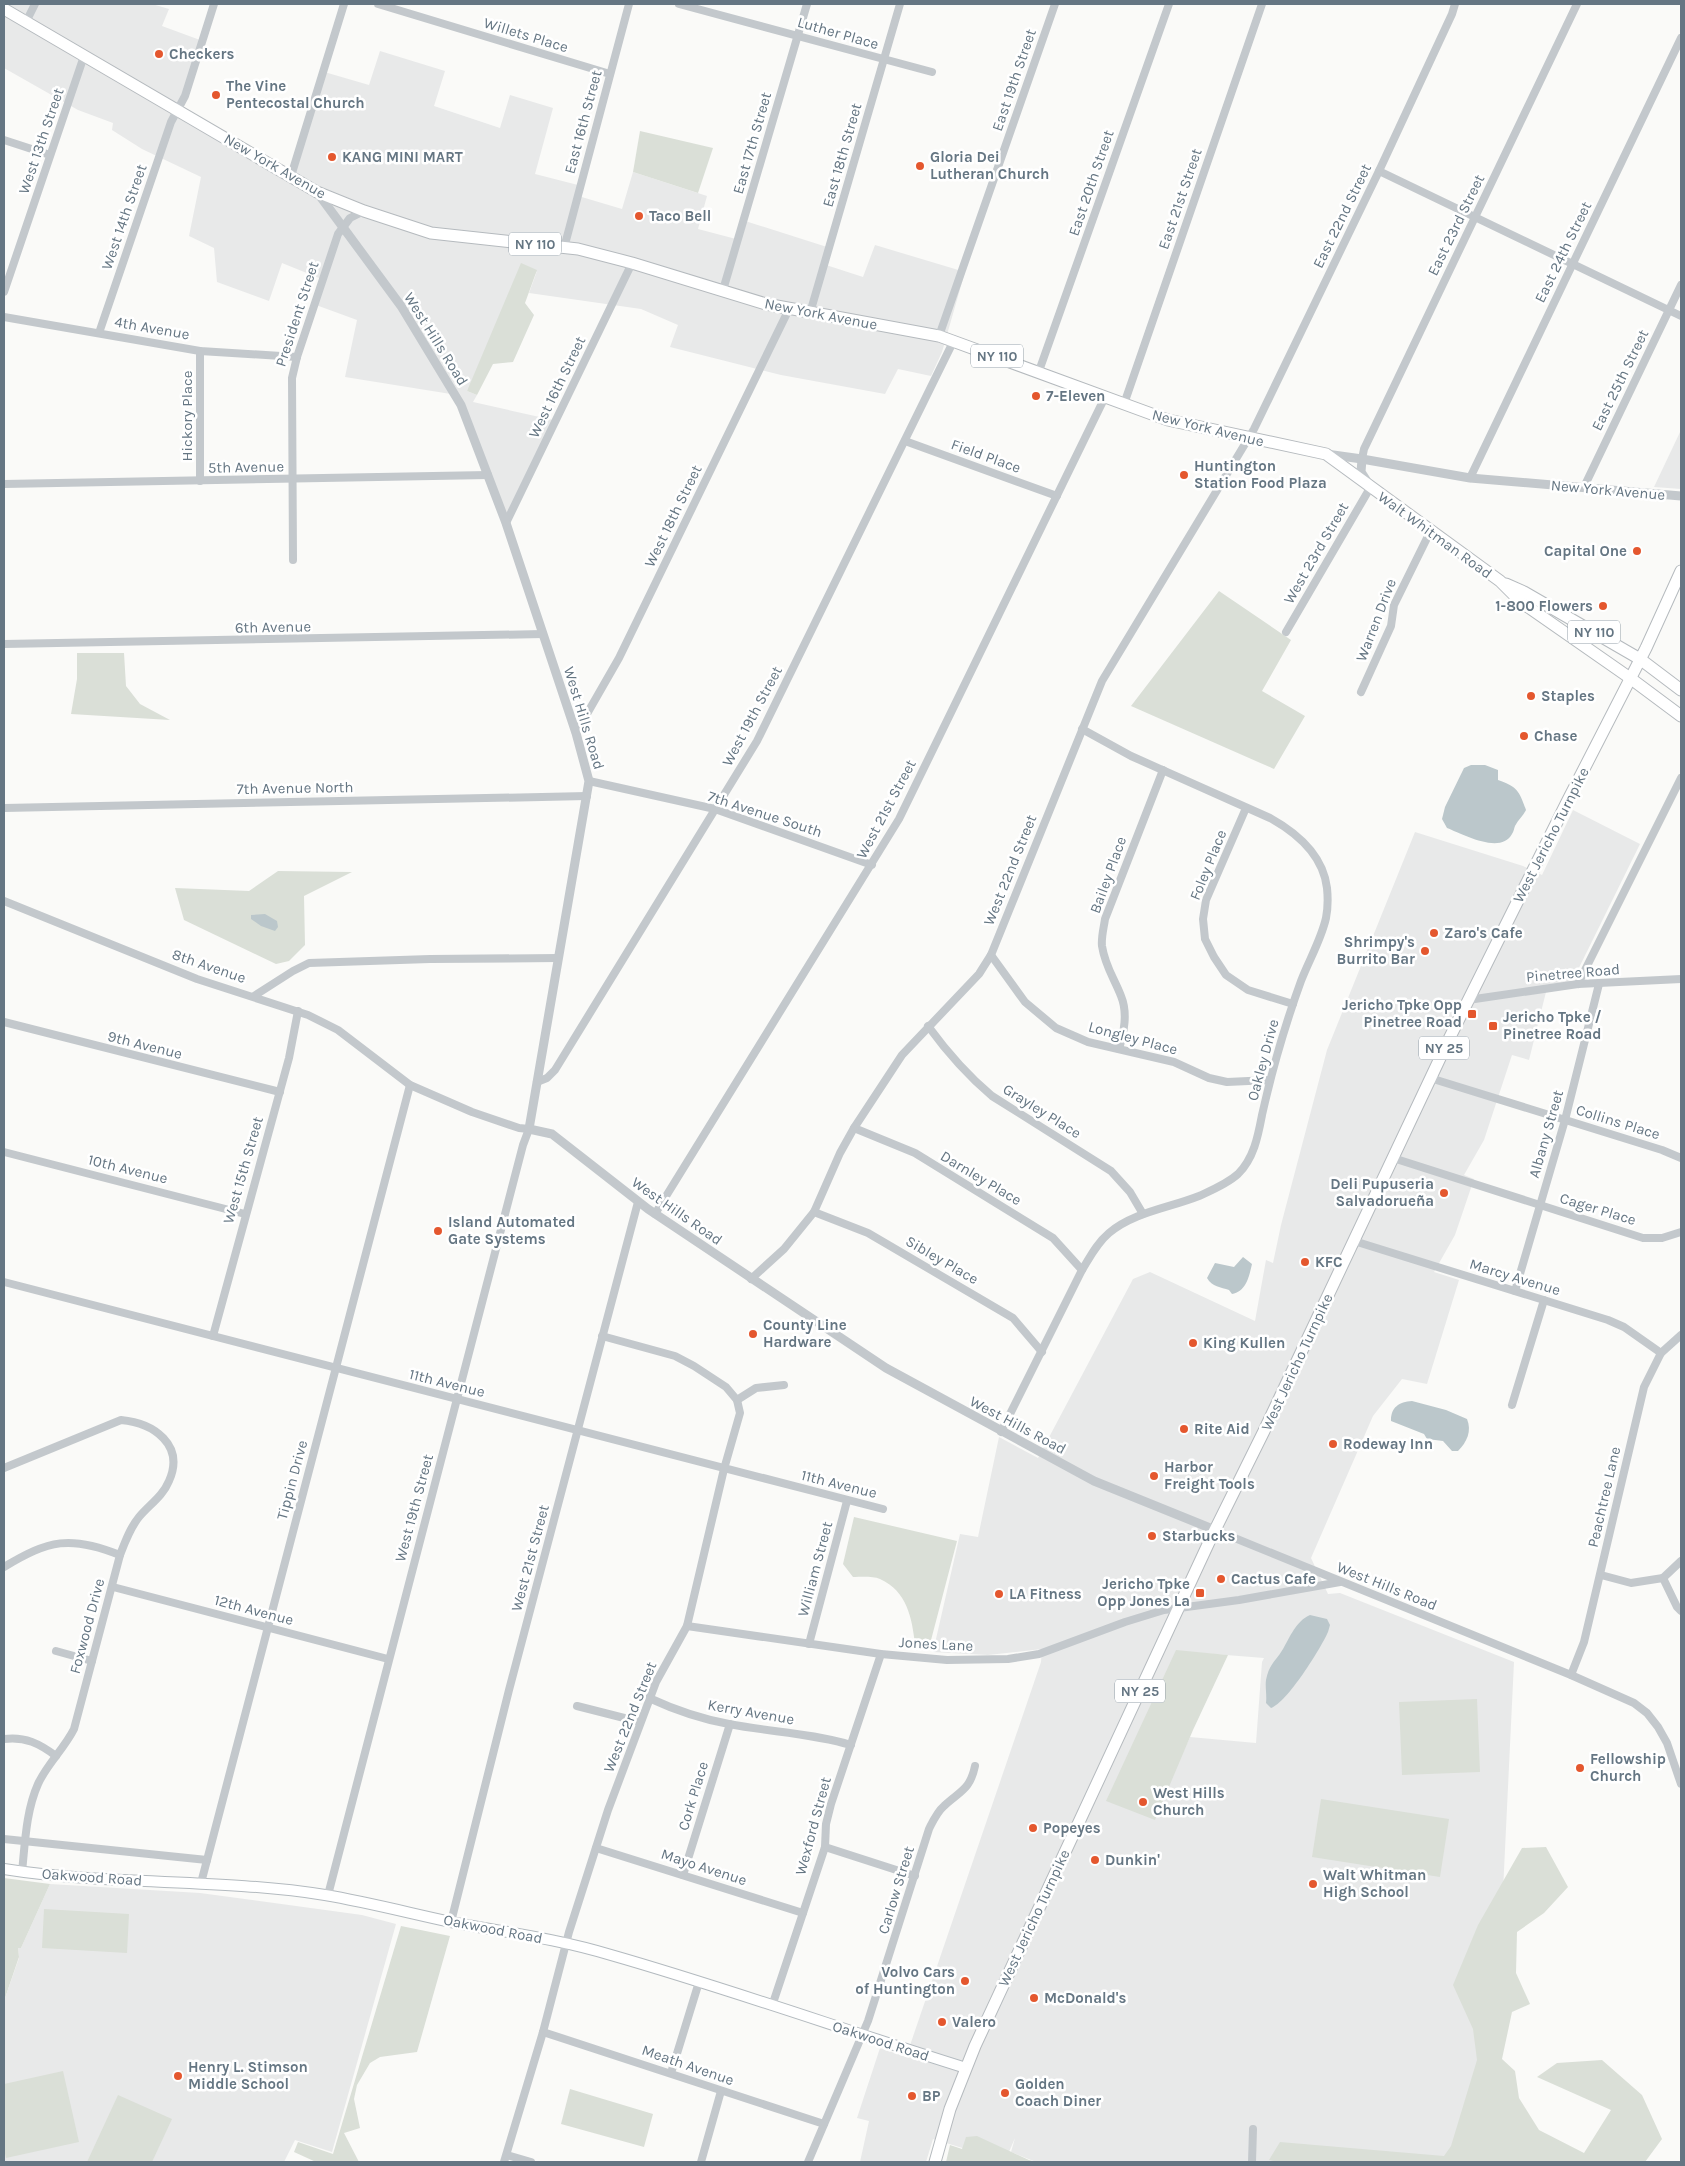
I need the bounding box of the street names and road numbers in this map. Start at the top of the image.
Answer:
street label: Luther Place [795,13,881,53]
street label: Willets Place [482,14,570,56]
street label: East 19th Street [988,26,1040,133]
street label: East 16th Street [560,68,606,176]
street label: West 13th Street [14,85,68,196]
street label: East 17th Street [729,90,775,196]
street label: East 18th Street [819,101,866,209]
street label: East 20th Street [1064,127,1118,238]
street label: New York Avenue [221,130,329,202]
street label: East 21st Street [1154,146,1206,252]
street label: West 14th Street [98,161,151,272]
street label: East 22nd Street [1309,161,1375,271]
street label: East 23rd Street [1424,171,1488,279]
street label: East 24th Street [1531,198,1595,306]
road number: NY 110 [509,232,561,255]
street label: President Street [271,259,323,369]
street label: West Hills Road [400,289,472,389]
street label: New York Avenue [763,294,879,334]
street label: 4th Avenue [113,313,191,343]
street label: East 25th Street [1588,326,1652,434]
street label: West 16th Street [525,333,590,441]
road number: NY 110 [971,344,1023,368]
street label: Hickory Place [178,370,196,462]
street label: New York Avenue [1150,405,1266,451]
street label: Field Place [949,435,1023,477]
street label: 5th Avenue [208,457,284,477]
street label: West 18th Street [641,462,706,570]
street label: New York Avenue [1550,476,1666,504]
street label: Walt Whitman Road [1374,488,1496,582]
street label: West 23rd Street [1280,499,1353,607]
street label: Warren Drive [1352,576,1400,664]
street label: 6th Avenue [235,617,311,637]
road number: NY 110 [1568,620,1620,644]
street label: West 19th Street [718,663,786,769]
street label: West Hills Road [560,664,608,772]
street label: West 21st Street [852,756,920,862]
street label: West Jericho Turnpike [1509,764,1593,906]
street label: 7th Avenue North [236,778,354,798]
street label: 7th Avenue South [706,787,824,841]
street label: West 22nd Street [980,812,1041,928]
street label: Foley Place [1186,827,1230,903]
street label: Bailey Place [1086,834,1130,916]
street label: 8th Avenue [170,945,248,987]
street label: Pinetree Road [1525,960,1621,986]
street label: Longley Place [1087,1017,1179,1059]
street label: Oakley Drive [1243,1017,1283,1103]
street label: 9th Avenue [106,1027,184,1063]
road number: NY 25 [1419,1036,1469,1060]
street label: Grayley Place [999,1080,1085,1142]
street label: Albany Street [1525,1088,1567,1180]
street label: Collins Place [1574,1101,1662,1143]
street label: West 15th Street [219,1114,267,1226]
street label: Darnley Place [937,1147,1025,1209]
street label: 10th Avenue [86,1150,170,1188]
street label: West Hills Road [628,1173,726,1249]
street label: Cager Place [1558,1189,1638,1229]
street label: Sibley Place [902,1232,982,1288]
street label: Marcy Avenue [1467,1255,1563,1299]
street label: West Jericho Turnpike [1257,1291,1337,1433]
street label: 11th Avenue [407,1365,487,1401]
street label: West Hills Road [967,1392,1069,1458]
street label: Tippin Drive [273,1438,311,1522]
street label: Peachtree Lane [1584,1445,1624,1549]
street label: West 19th Street [391,1452,437,1564]
street label: 11th Avenue [799,1466,879,1502]
street label: West 21st Street [507,1502,553,1613]
street label: William Street [794,1519,836,1619]
street label: West Hills Road [1334,1558,1440,1614]
street label: Foxwood Drive [66,1576,108,1676]
street label: 12th Avenue [212,1591,296,1629]
street label: Jones Lane [898,1633,974,1655]
street label: West 22nd Street [600,1659,661,1775]
road number: NY 25 [1115,1680,1165,1702]
street label: Kerry Avenue [706,1696,796,1728]
street label: Cork Place [674,1759,712,1833]
street label: Wexford Street [791,1775,835,1877]
street label: Carlow Street [874,1844,918,1936]
street label: Mayo Avenue [659,1845,749,1889]
street label: West Jericho Turnpike [994,1847,1074,1989]
street label: Oakwood Road [41,1865,143,1889]
street label: Oakwood Road [442,1911,544,1947]
street label: Oakwood Road [830,2017,932,2065]
street label: Meath Avenue [640,2041,736,2089]

